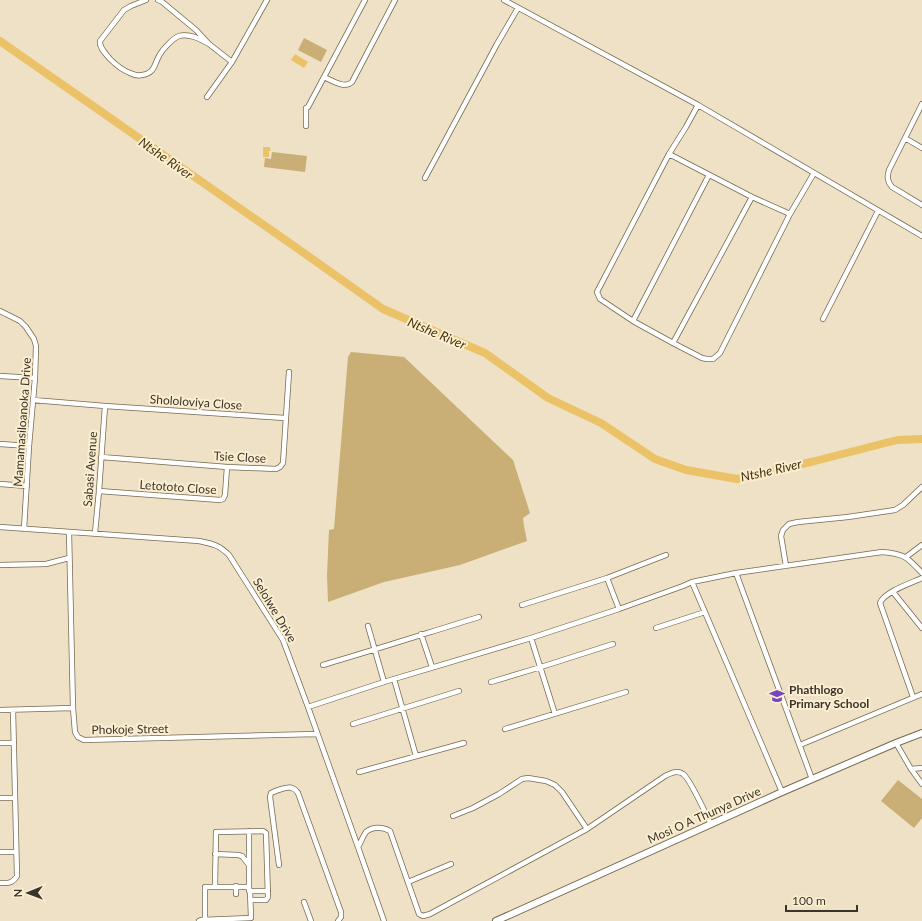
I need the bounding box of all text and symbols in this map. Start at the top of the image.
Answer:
water label: Ntshe River [136,134,197,183]
water label: Ntshe River [405,313,469,353]
street label: Mamamasiloanoka Drive [10,357,34,487]
street label: Shololoviya Close [149,391,243,413]
street label: Sabasi Avenue [80,431,100,507]
street label: Tsie Close [213,448,267,466]
water label: Ntshe River [739,455,804,485]
street label: Letototo Close [139,477,217,497]
street label: Selolwe Drive [250,575,300,645]
place label: Phathlogo Primary School [789,682,869,711]
school or university icon: Phathlogo Primary School [768,687,786,705]
street label: Phokoje Street [91,721,169,737]
street label: Mosi O A Thunya Drive [645,783,763,847]
north arrow [8,873,48,913]
scale bar [786,887,857,913]
text: N [11,889,24,898]
text: 100 m [792,893,826,908]

